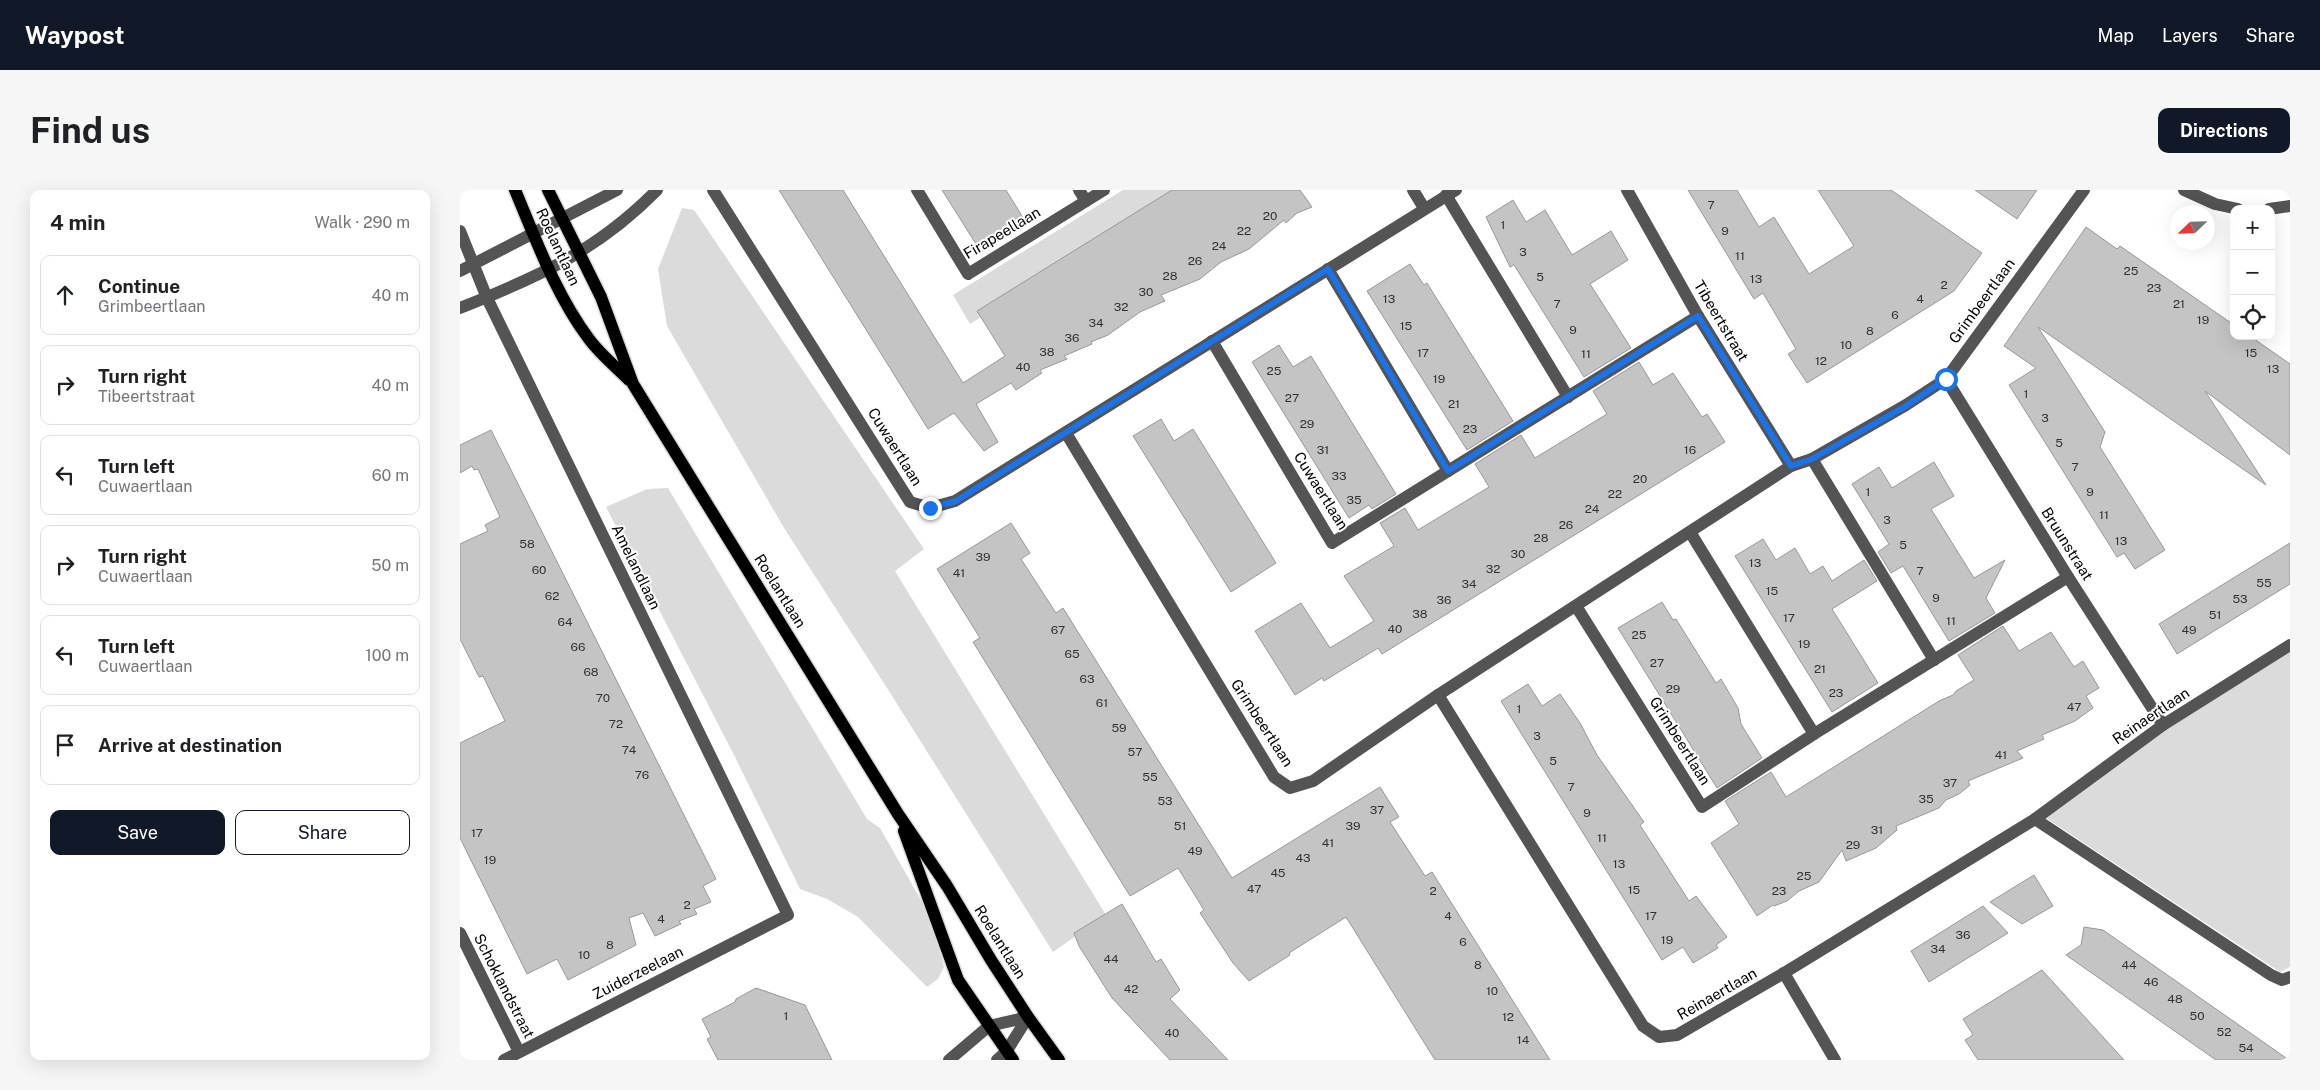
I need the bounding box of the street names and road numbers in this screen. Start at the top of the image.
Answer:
street label: Firapeellaan [960,203,1043,262]
street label: Roelantlaan [533,205,584,288]
street label: Grimbeertlaan [1945,255,2018,346]
street label: Tibeertstraat [1691,277,1752,364]
street label: Cuwaertlaan [865,405,926,489]
street label: Cuwaertlaan [1291,449,1352,533]
street label: Bruunstraat [2038,504,2097,584]
street label: Amelandlaan [609,522,664,612]
street label: Roelantlaan [751,551,810,631]
street label: Grimbeertlaan [1228,676,1297,770]
street label: Reinaertlaan [2109,684,2192,747]
street label: Grimbeertlaan [1647,694,1714,788]
street label: Roelantlaan [971,902,1030,982]
street label: Schoklandstraat [471,931,538,1041]
street label: Zuiderzeelaan [590,942,686,1003]
street label: Reinaertlaan [1674,964,1759,1023]

